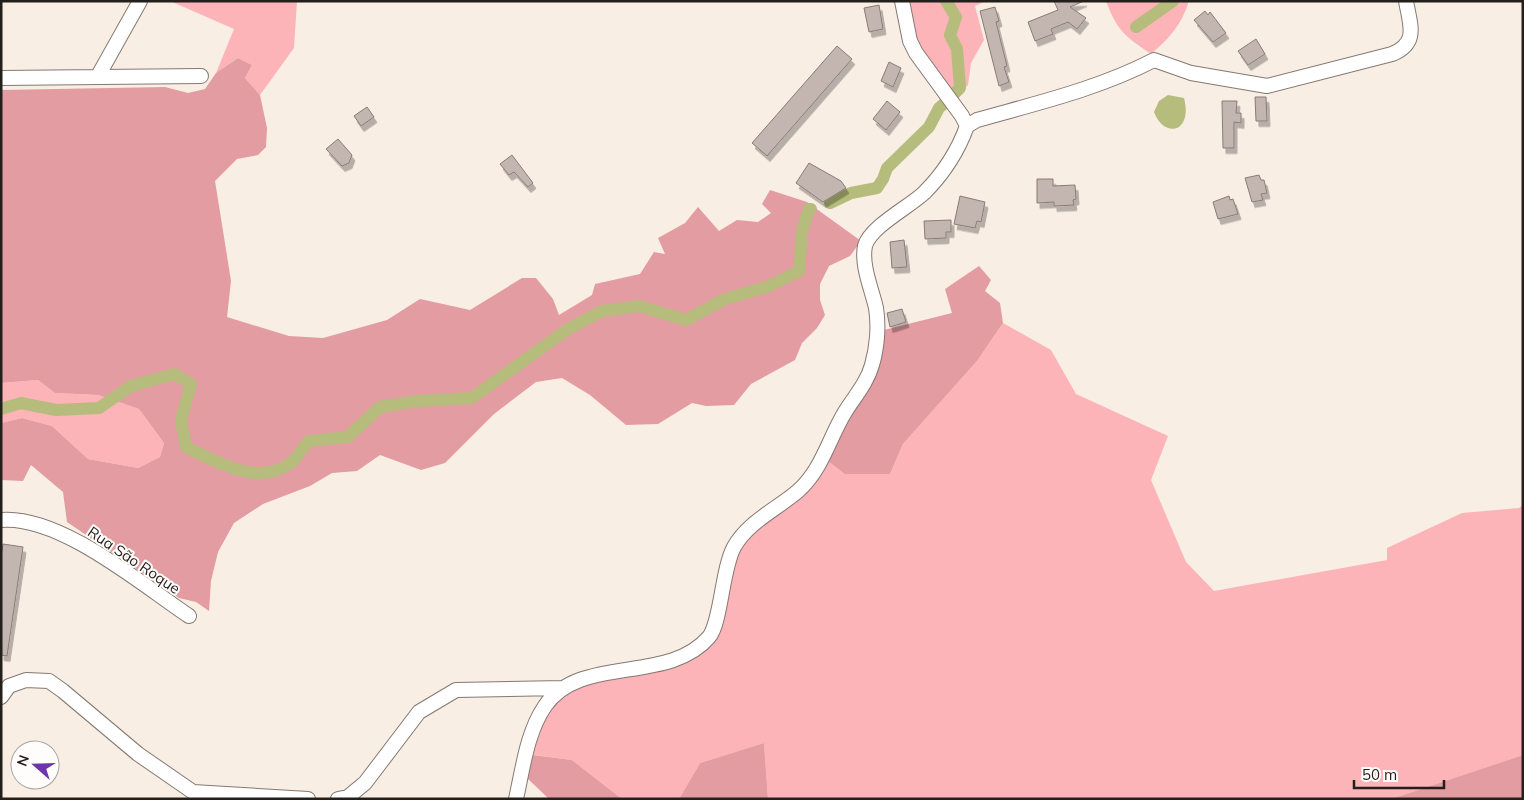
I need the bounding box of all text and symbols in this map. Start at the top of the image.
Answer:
street label: Rua São Roque [84,522,184,598]
north arrow [10,740,60,790]
text: N [13,753,33,769]
scale bar [1354,758,1444,790]
text: 50 m [1362,765,1397,784]

